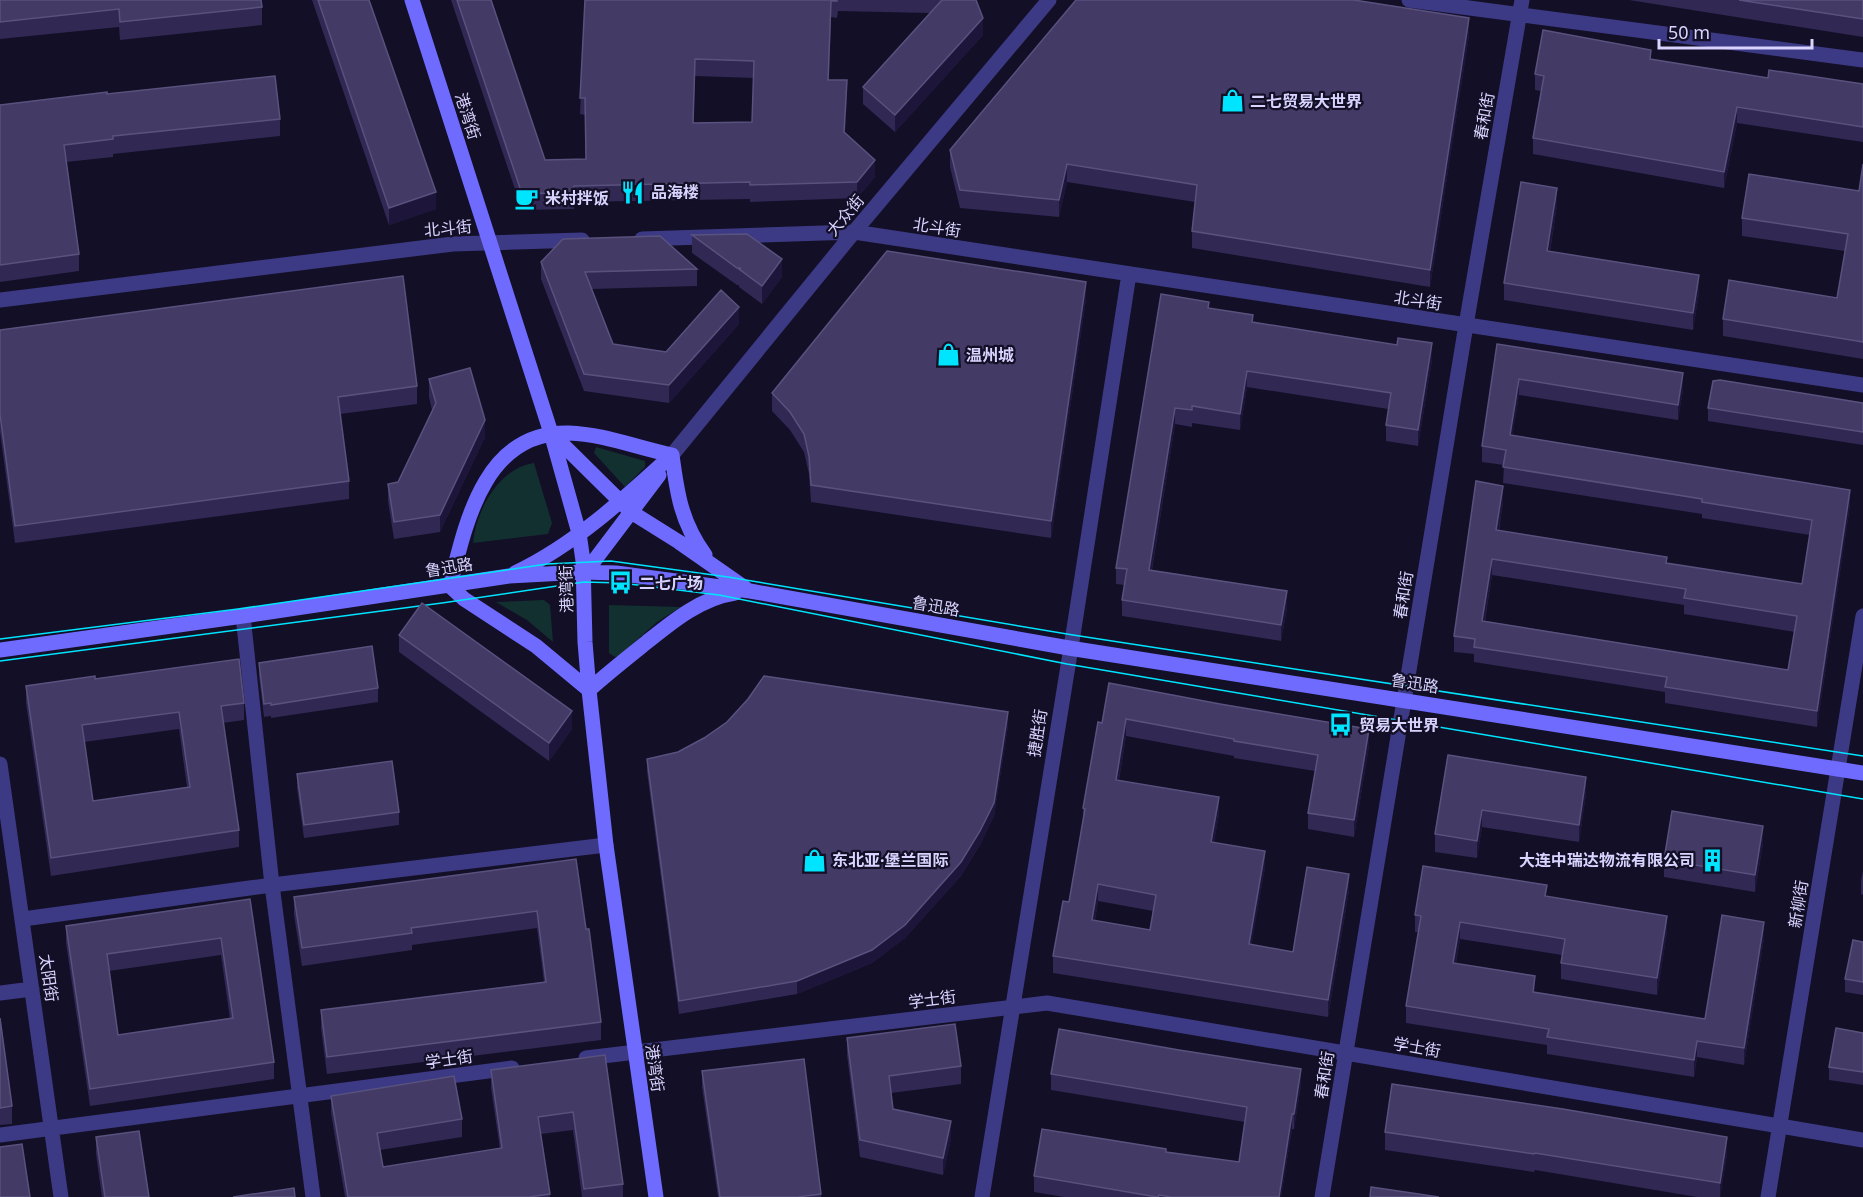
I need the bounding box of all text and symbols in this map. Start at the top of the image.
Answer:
scale bar [1659,12,1812,50]
text: 50 m [1668,20,1710,44]
shop icon: 二七贸易大世界 [1219,88,1245,114]
street label: 港湾街 [450,90,486,142]
place label: 二七贸易大世界 [1250,90,1362,112]
street label: 春和街 [1469,90,1499,142]
restaurant icon: 品海楼 [620,179,646,205]
place label: 品海楼 [651,181,699,203]
cafe icon: 米村拌饭 [514,185,540,211]
place label: 米村拌饭 [545,187,609,209]
street label: 大众街 [821,190,869,240]
street label: 北斗街 [912,212,962,242]
street label: 北斗街 [423,215,473,241]
street label: 北斗街 [1393,285,1443,315]
shop icon: 温州城 [935,342,961,368]
place label: 温州城 [966,344,1014,366]
street label: 鲁迅路 [424,552,474,582]
street label: 港湾街 [554,565,578,613]
bus stop icon: 二七广场 [608,570,634,596]
street label: 春和街 [1388,570,1418,620]
place label: 二七广场 [639,572,703,594]
street label: 鲁迅路 [910,591,962,621]
street label: 鲁迅路 [1390,668,1440,698]
street label: 捷胜街 [1022,708,1052,758]
bus stop icon: 贸易大世界 [1328,712,1354,738]
place label: 贸易大世界 [1359,714,1439,736]
shop icon: 东北亚·堡兰国际 [801,847,827,873]
building icon: 大连中瑞达物流有限公司 [1700,847,1726,873]
place label: 东北亚·堡兰国际 [832,849,949,871]
place label: 大连中瑞达物流有限公司 [1519,849,1695,871]
street label: 新柳街 [1783,879,1813,929]
street label: 太阳街 [35,953,63,1003]
street label: 学士街 [907,985,957,1013]
street label: 学士街 [1391,1032,1443,1062]
street label: 港湾街 [641,1043,669,1093]
street label: 学士街 [424,1045,474,1073]
street label: 春和街 [1309,1050,1339,1100]

